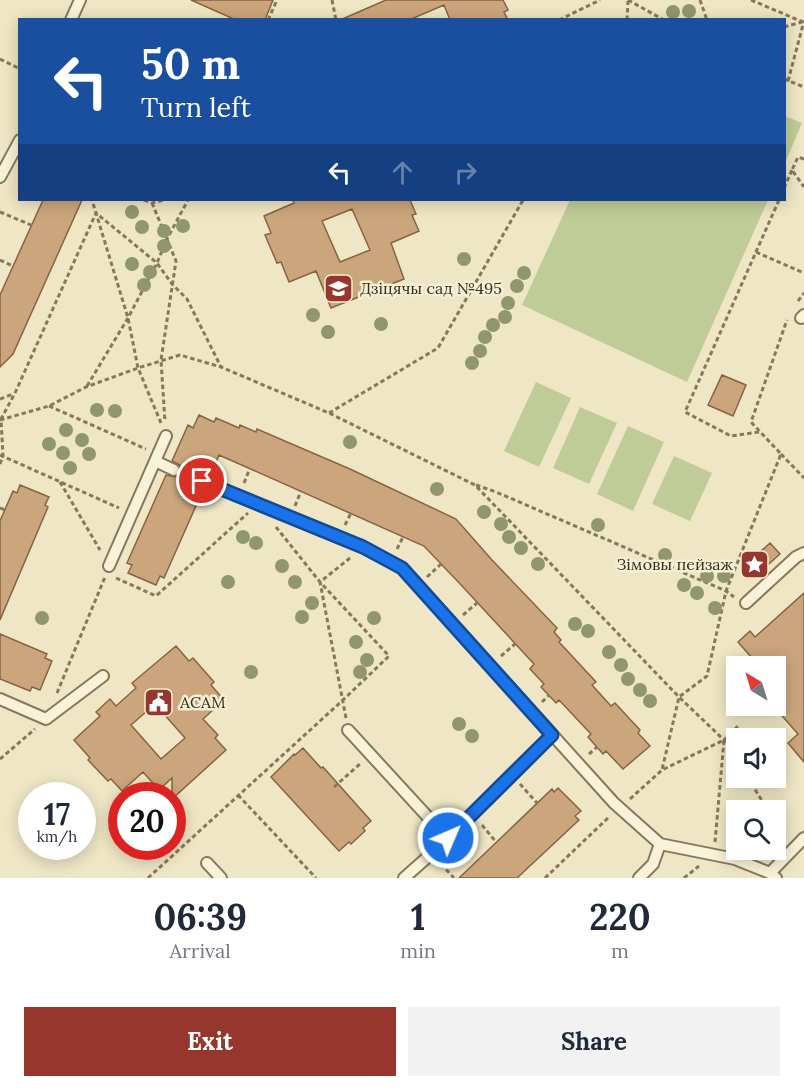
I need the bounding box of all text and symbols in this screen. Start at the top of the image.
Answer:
text: 50 m [141,37,240,91]
icon: left [42,42,120,120]
text: Turn left [141,90,251,124]
icon: left [323,156,356,189]
icon: ahead [386,156,419,189]
icon: right [449,156,482,189]
school or university icon: Дзіцячы сад №495 [323,272,355,304]
place label: Дзіцячы сад №495 [360,278,502,298]
pin [176,455,227,506]
icon: arrive [185,464,218,497]
place icon: Зімовы пейзаж [738,548,770,580]
place label: Зімовы пейзаж [617,554,734,574]
north arrow [726,656,786,716]
map controls [726,656,786,860]
public building icon: АСАМ [143,686,175,718]
place label: АСАМ [179,692,226,712]
button: sound [726,728,786,788]
speed limit sign: 20 [108,782,186,860]
text: 17 [44,795,70,833]
button: search [726,800,786,860]
position arrow [416,806,480,870]
text: km/h [37,827,77,846]
text: 06:39 [153,894,247,940]
text: 1 [411,894,425,940]
text: 220 [589,894,651,940]
text: Arrival [170,938,231,963]
text: min [400,938,436,963]
text: m [611,938,629,963]
button: Exit [24,1007,396,1076]
button: Share [408,1007,780,1076]

